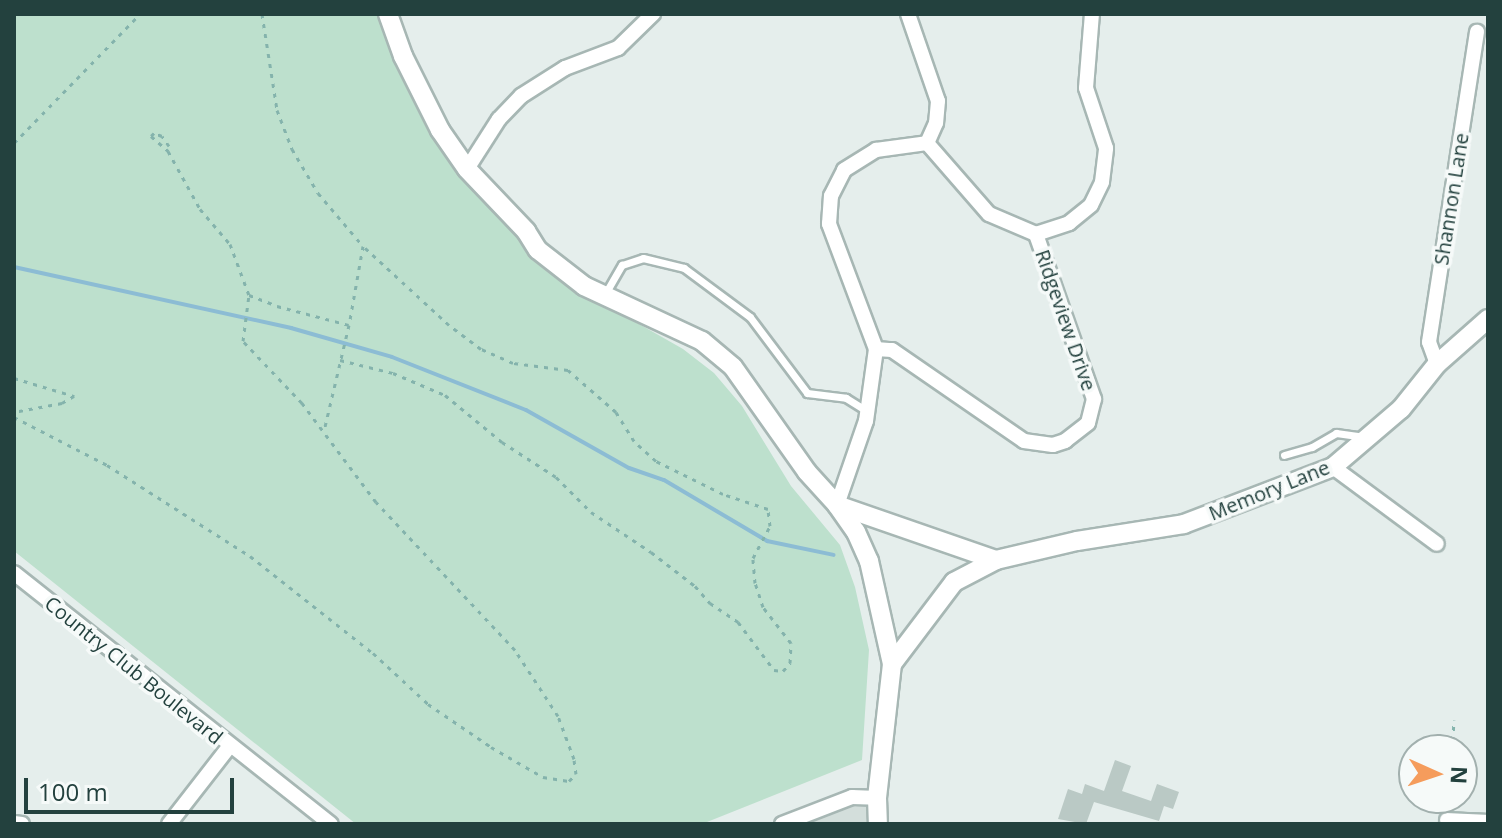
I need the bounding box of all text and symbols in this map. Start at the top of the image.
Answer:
street label: Shannon Lane [1429,131,1473,267]
street label: Ridgeview Drive [1031,246,1101,394]
street label: Memory Lane [1205,455,1333,525]
street label: Country Club Boulevard [40,591,228,749]
north arrow [1398,734,1478,814]
scale bar [28,762,238,812]
text: N [1445,765,1475,785]
text: 100 m [38,775,108,808]

